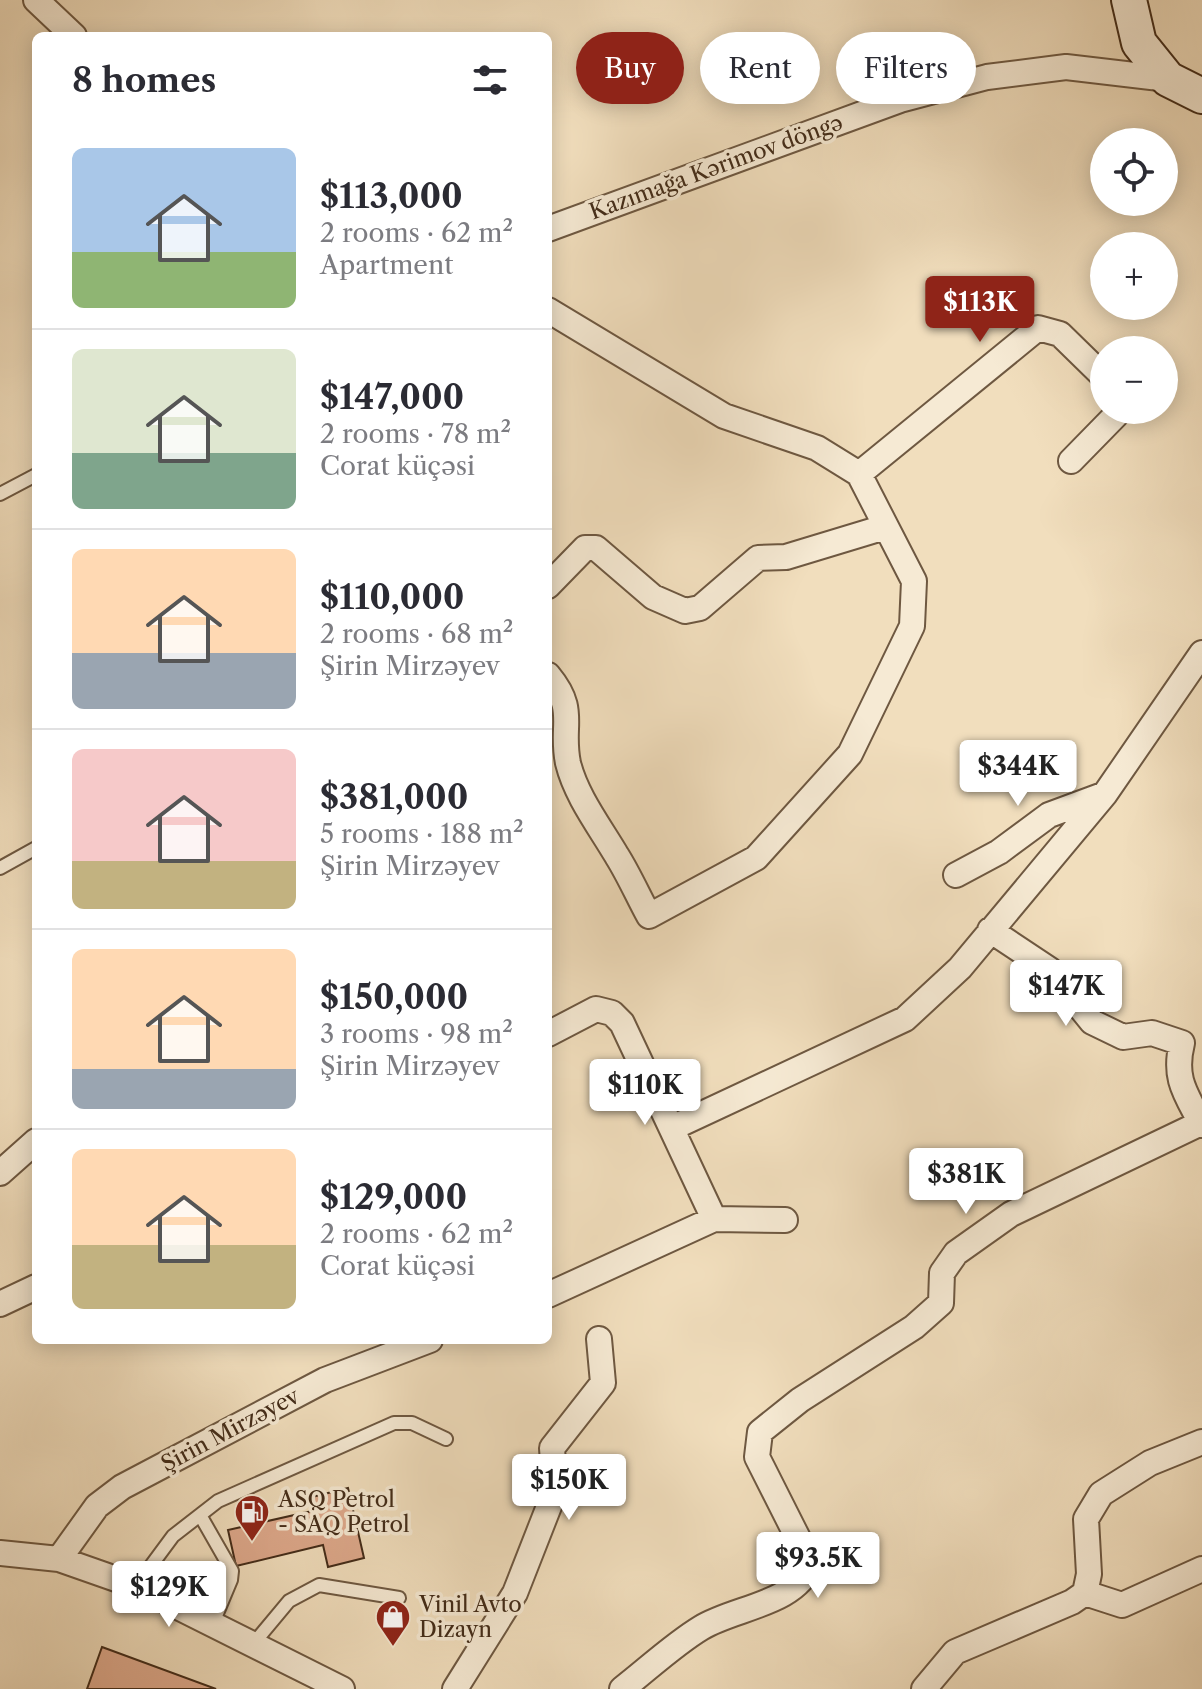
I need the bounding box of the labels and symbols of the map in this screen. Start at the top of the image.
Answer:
street label: Kazımağa Kərimov döngə [586,109,846,225]
pin: $113K [924,276,1036,344]
pin: $344K [962,740,1074,808]
pin: $147K [1010,960,1122,1028]
pin: $110K [589,1059,701,1127]
pin: $381K [910,1148,1022,1216]
street label: Şirin Mirzəyev [157,1382,304,1478]
pin: $150K [513,1454,625,1522]
place label: ASQ Petrol - SAQ Petrol [277,1486,410,1538]
fuel station icon: ASQ Petrol - SAQ Petrol [233,1493,271,1543]
pin: $93.5K [753,1532,883,1600]
pin: $129K [113,1561,225,1629]
place label: Vinil Avto Dizayn [418,1591,522,1643]
shop icon: Vinil Avto Dizayn [374,1598,412,1648]

